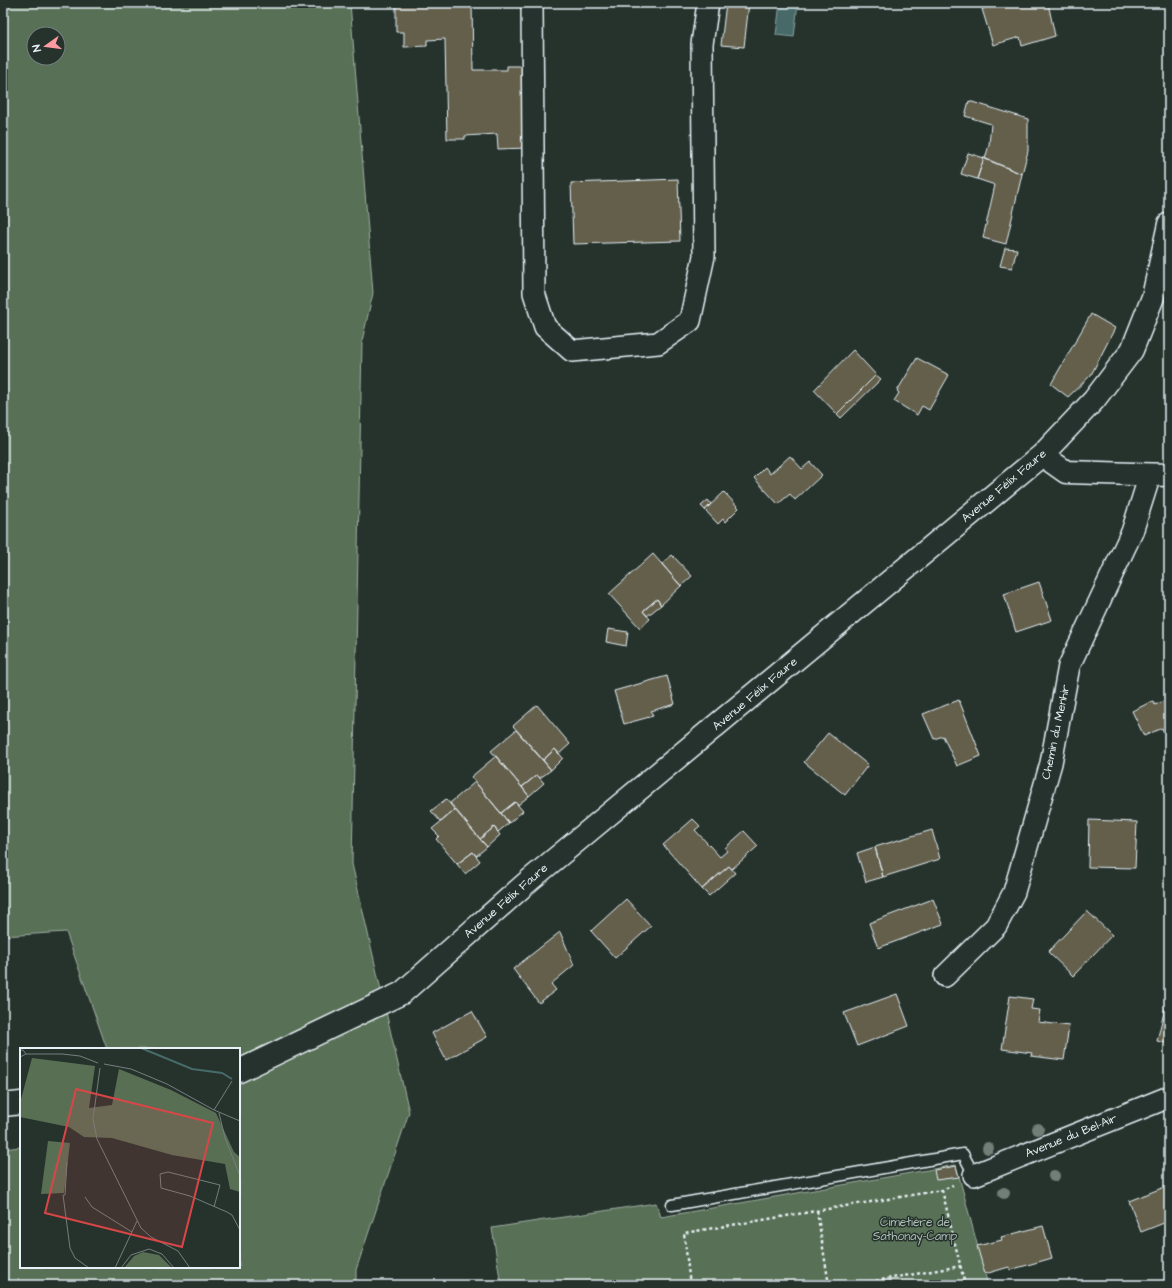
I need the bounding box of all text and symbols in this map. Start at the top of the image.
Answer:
north arrow [26,26,66,66]
text: N [29,43,45,53]
street label: Avenue Félix Faure [958,445,1051,527]
street label: Avenue Félix Faure [709,653,802,735]
street label: Chemin du Menhir [1038,683,1074,781]
street label: Avenue Félix Faure [460,859,552,942]
inset map [20,1048,240,1268]
street label: Avenue du Bel-Air [1023,1110,1120,1162]
park label: Cimetière de Sathonay-Camp [873,1214,958,1246]

